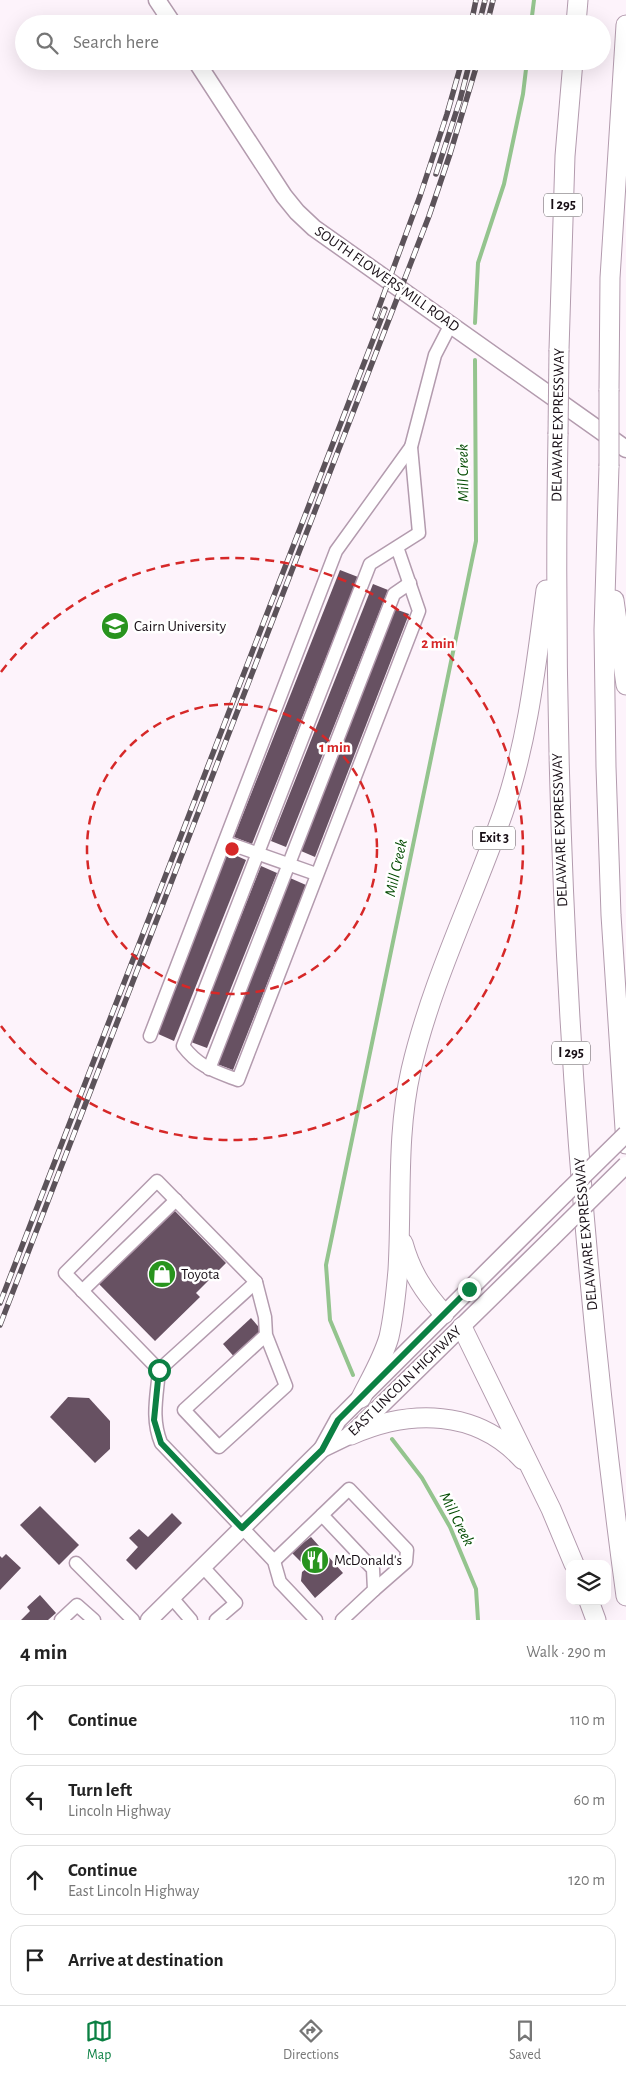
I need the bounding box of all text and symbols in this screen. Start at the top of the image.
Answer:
search box [15,15,611,70]
icon: search [33,29,61,57]
text: Search here [73,33,159,52]
road number: I 295 [544,194,582,216]
street label: SOUTH FLOWERS MILL ROAD [312,223,462,335]
street label: DELAWARE EXPRESSWAY [549,348,567,502]
water label: Mill Creek [454,444,472,502]
school or university icon: Cairn University [100,611,130,641]
place label: Cairn University [134,619,227,634]
text: 2 min [421,636,455,651]
text: 1 min [319,740,351,755]
street label: DELAWARE EXPRESSWAY [550,753,570,907]
road number: Exit 3 [473,826,515,850]
water label: Mill Creek [382,838,410,898]
centre of rings [223,840,241,858]
road number: I 295 [552,1042,590,1064]
street label: DELAWARE EXPRESSWAY [572,1157,600,1311]
shop icon: Toyota [147,1259,177,1289]
place label: Toyota [181,1267,220,1282]
route end [458,1278,481,1301]
street label: EAST LINCOLN HIGHWAY [345,1323,465,1439]
route start [148,1359,171,1382]
water label: Mill Creek [437,1489,477,1549]
restaurant icon: McDonald's [300,1545,330,1575]
place label: McDonald's [334,1553,402,1568]
map controls [566,1560,611,1605]
button: layers [566,1560,611,1605]
text: 4 min [20,1642,67,1663]
text: Walk · 290 m [526,1644,606,1660]
icon: ahead [21,1706,49,1734]
text: Continue [68,1711,137,1730]
text: 110 m [570,1712,605,1728]
text: Turn left [68,1781,132,1800]
icon: left [21,1786,49,1814]
text: 60 m [574,1792,605,1808]
text: Lincoln Highway [68,1803,171,1819]
text: Continue [68,1861,137,1880]
icon: ahead [21,1866,49,1894]
text: 120 m [568,1872,605,1888]
text: East Lincoln Highway [68,1883,199,1899]
icon: arrive [21,1946,49,1974]
text: Arrive at destination [68,1951,224,1970]
tab: Map [85,2017,113,2064]
tab: Directions [283,2017,339,2064]
tab: Saved [509,2017,541,2064]

